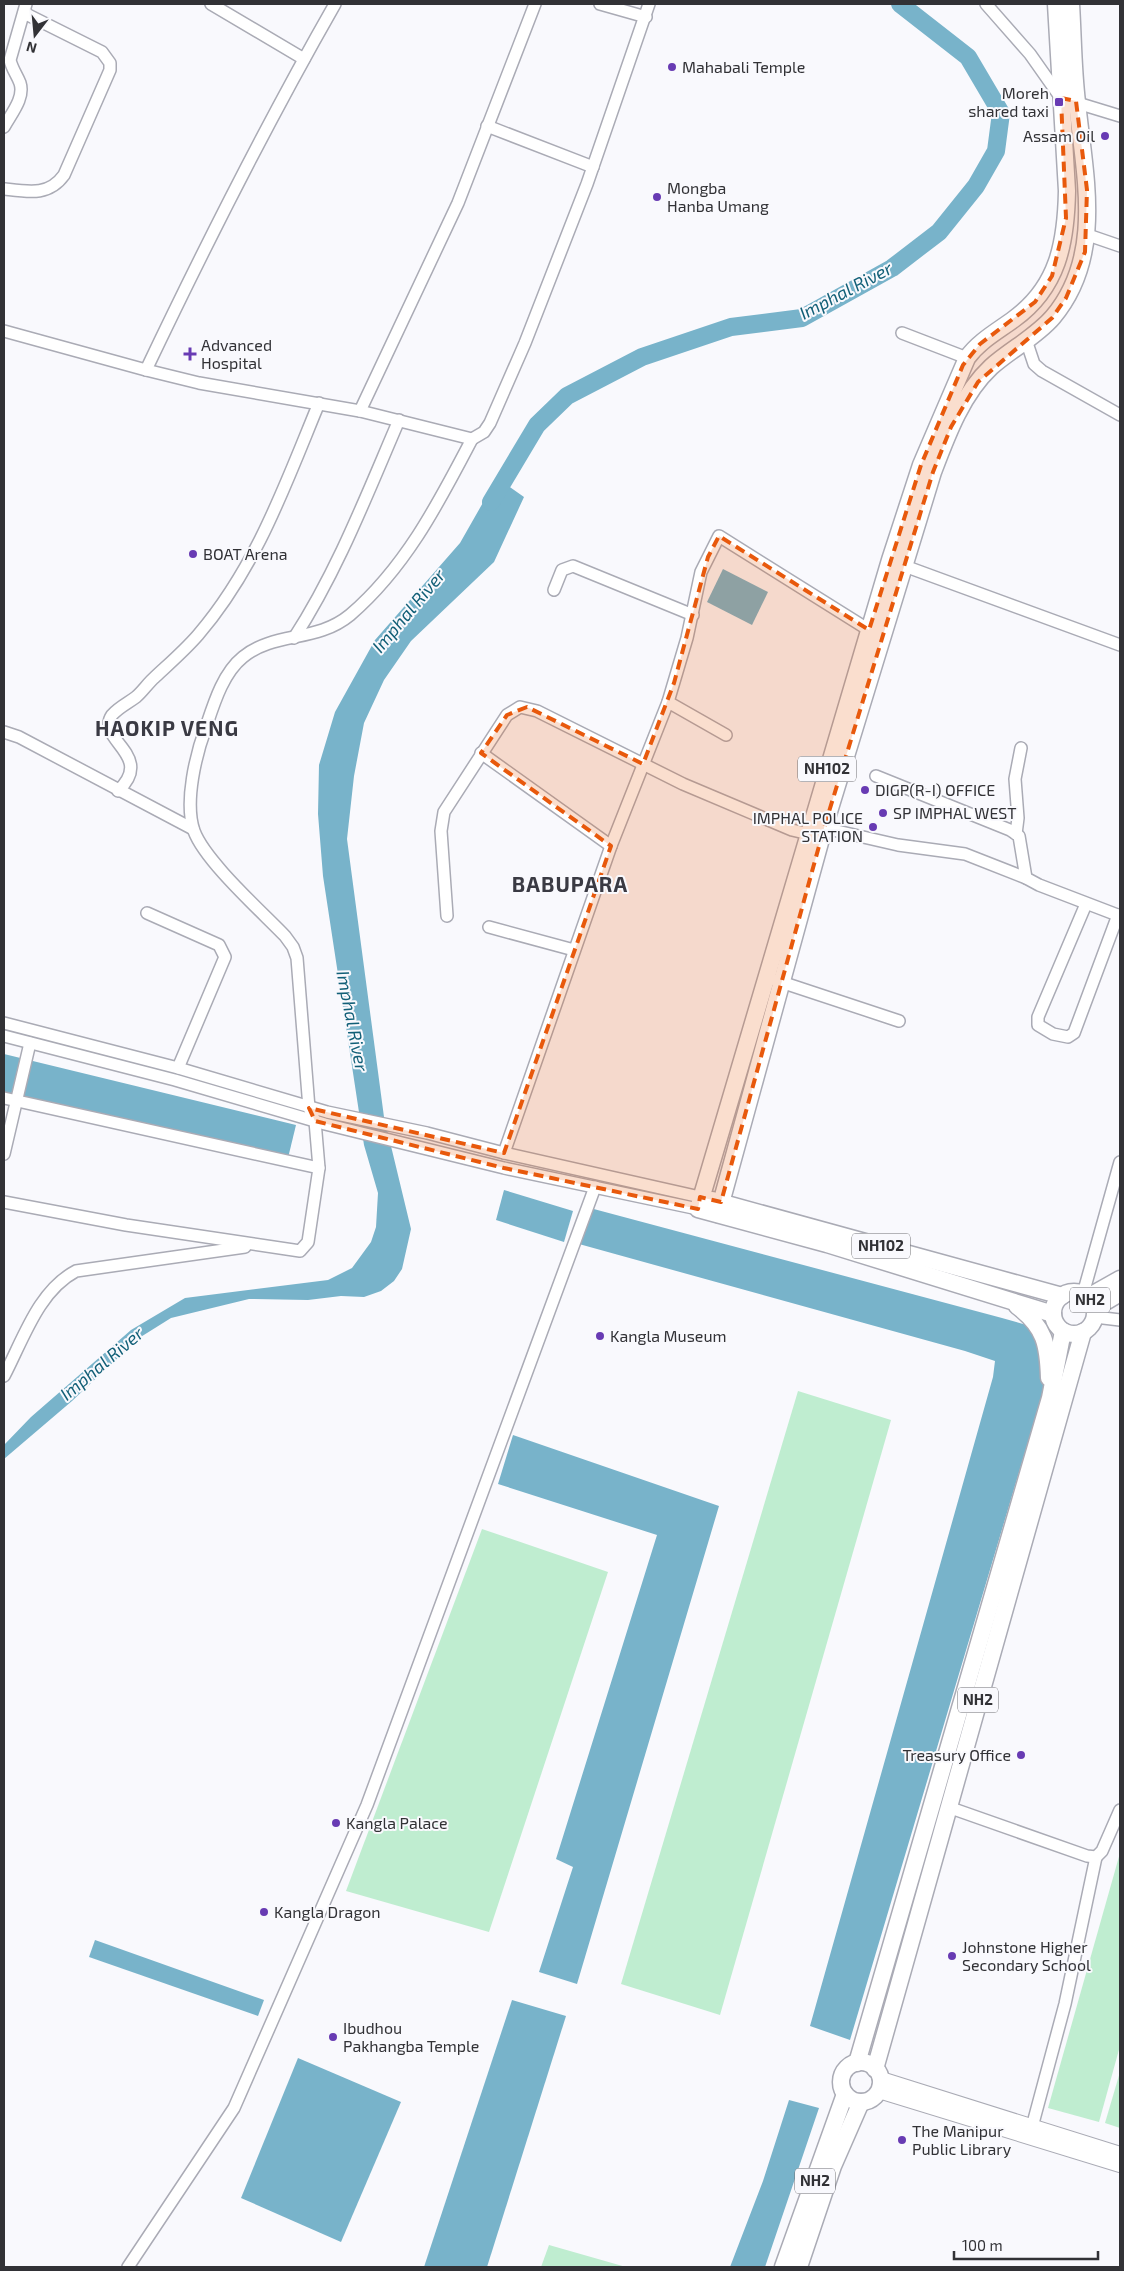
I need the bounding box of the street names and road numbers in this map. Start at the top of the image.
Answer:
road number: NH102 [798,756,856,782]
road number: NH102 [852,1234,910,1258]
road number: NH2 [1070,1288,1110,1312]
road number: NH2 [958,1688,998,1712]
road number: NH2 [795,2168,835,2194]

